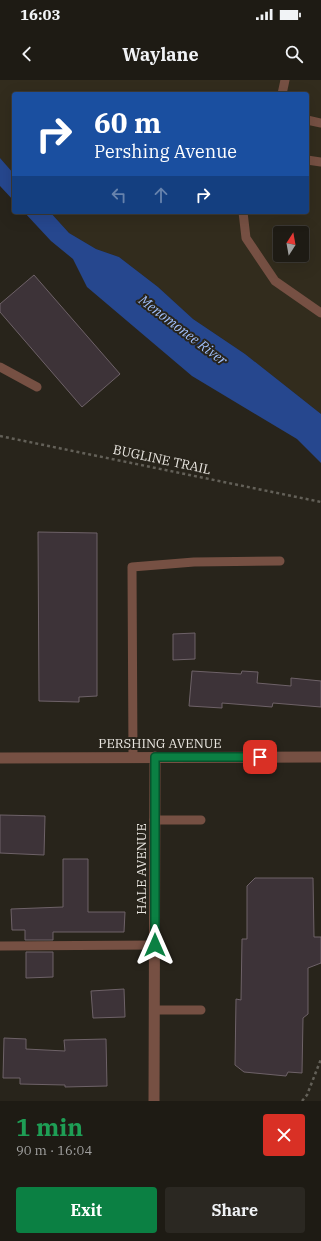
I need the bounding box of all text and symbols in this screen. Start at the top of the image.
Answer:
text: 16:03 [20,5,61,24]
icon: back [16,43,38,65]
text: Waylane [122,43,199,66]
icon: search [283,43,305,65]
text: 60 m [94,104,161,141]
icon: right [28,108,80,160]
text: Pershing Avenue [94,140,237,163]
icon: left [108,184,130,206]
icon: ahead [150,184,172,206]
icon: right [192,184,214,206]
north arrow [273,226,309,262]
map controls [273,226,309,262]
water label: Menomonee River [134,290,231,370]
street label: BUGLINE TRAIL [111,441,213,478]
street label: PERSHING AVENUE [98,735,222,752]
pin [243,740,277,774]
icon: arrive [249,746,271,768]
street label: HALE AVENUE [133,823,150,915]
position arrow [134,924,176,966]
text: 1 min [16,1111,83,1143]
button: close [263,1114,305,1156]
text: 90 m · 16:04 [16,1142,92,1159]
button: Exit [16,1187,157,1233]
button: Share [165,1187,305,1233]

